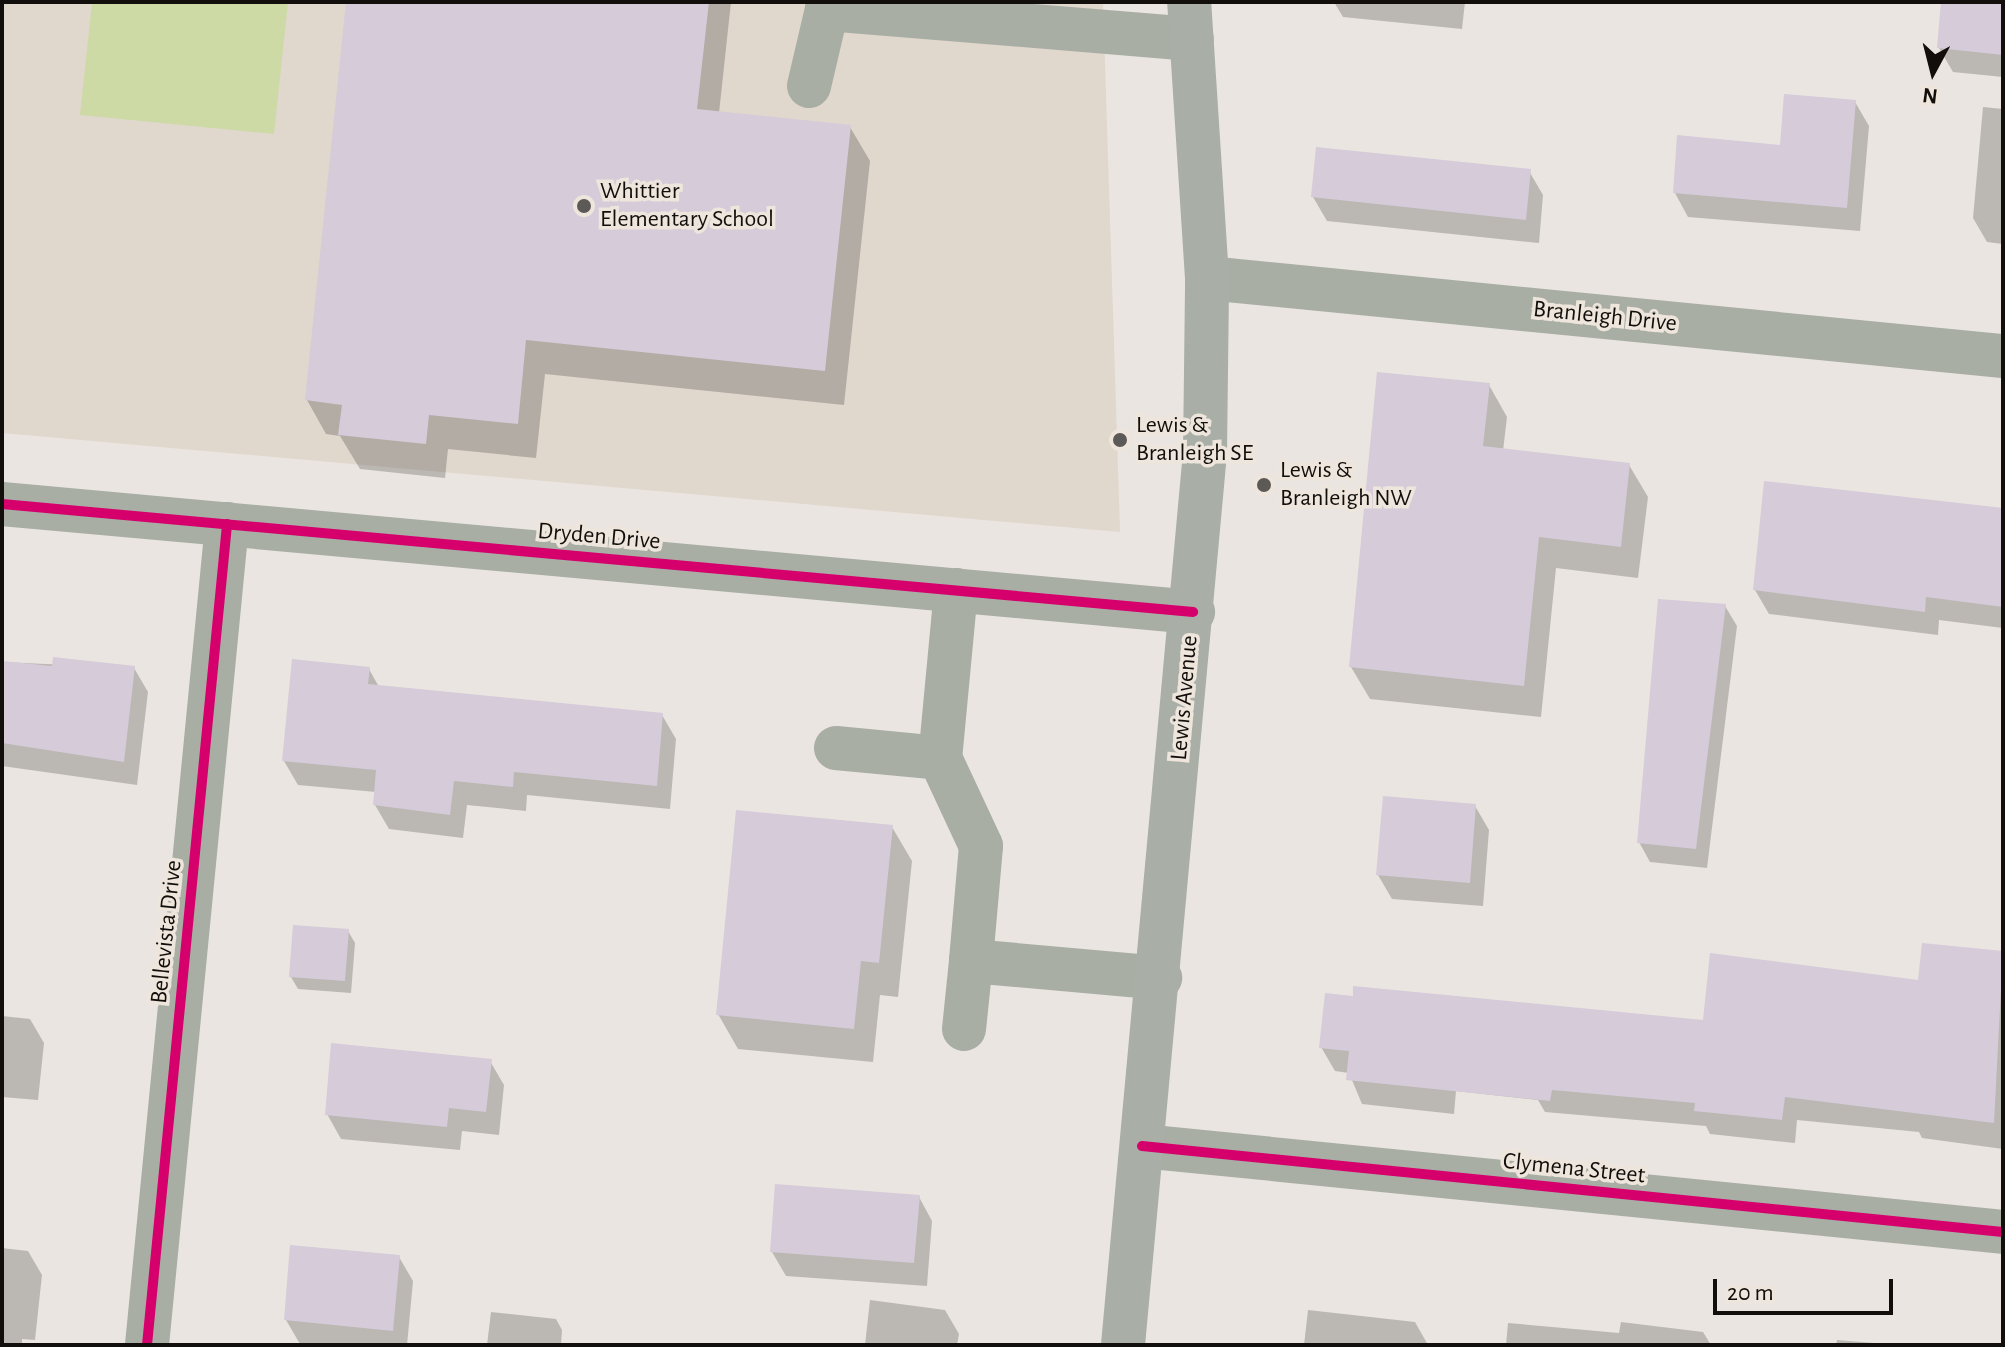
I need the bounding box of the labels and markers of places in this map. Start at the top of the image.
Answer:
place label: Whittier Elementary School [600,178,774,234]
marker: Whittier Elementary School [575,197,593,215]
place label: Lewis & Branleigh SE [1136,412,1253,468]
marker: Lewis & Branleigh SE [1111,431,1129,449]
place label: Lewis & Branleigh NW [1280,457,1412,513]
marker: Lewis & Branleigh NW [1255,476,1273,494]

